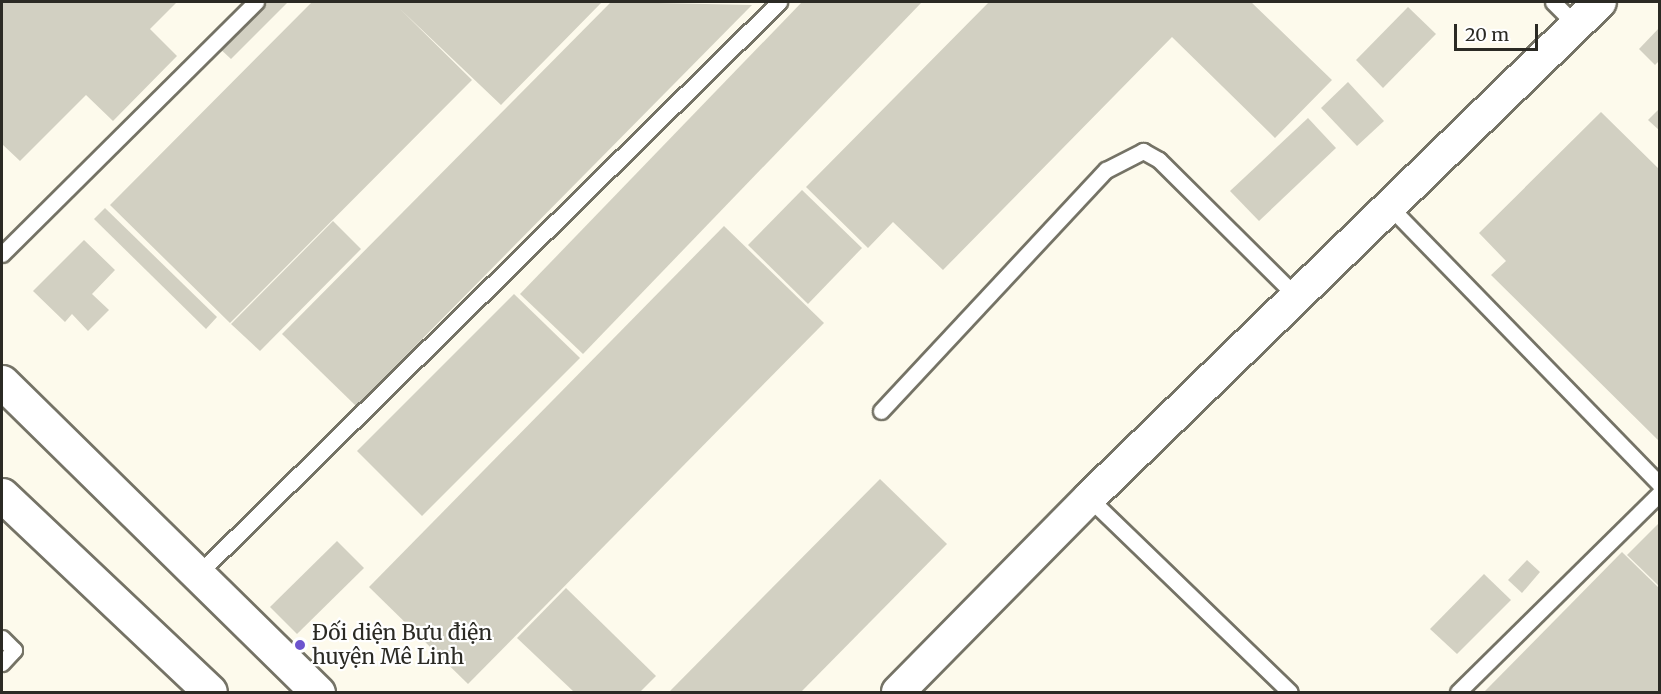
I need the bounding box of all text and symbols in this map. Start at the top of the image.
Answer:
scale bar [1457,12,1541,50]
text: 20 m [1465,23,1509,46]
place label: Đối diện Bưu điện huyện Mê Linh [312,620,492,670]
marker: Đối diện Bưu điện huyện Mê Linh [293,638,307,652]

